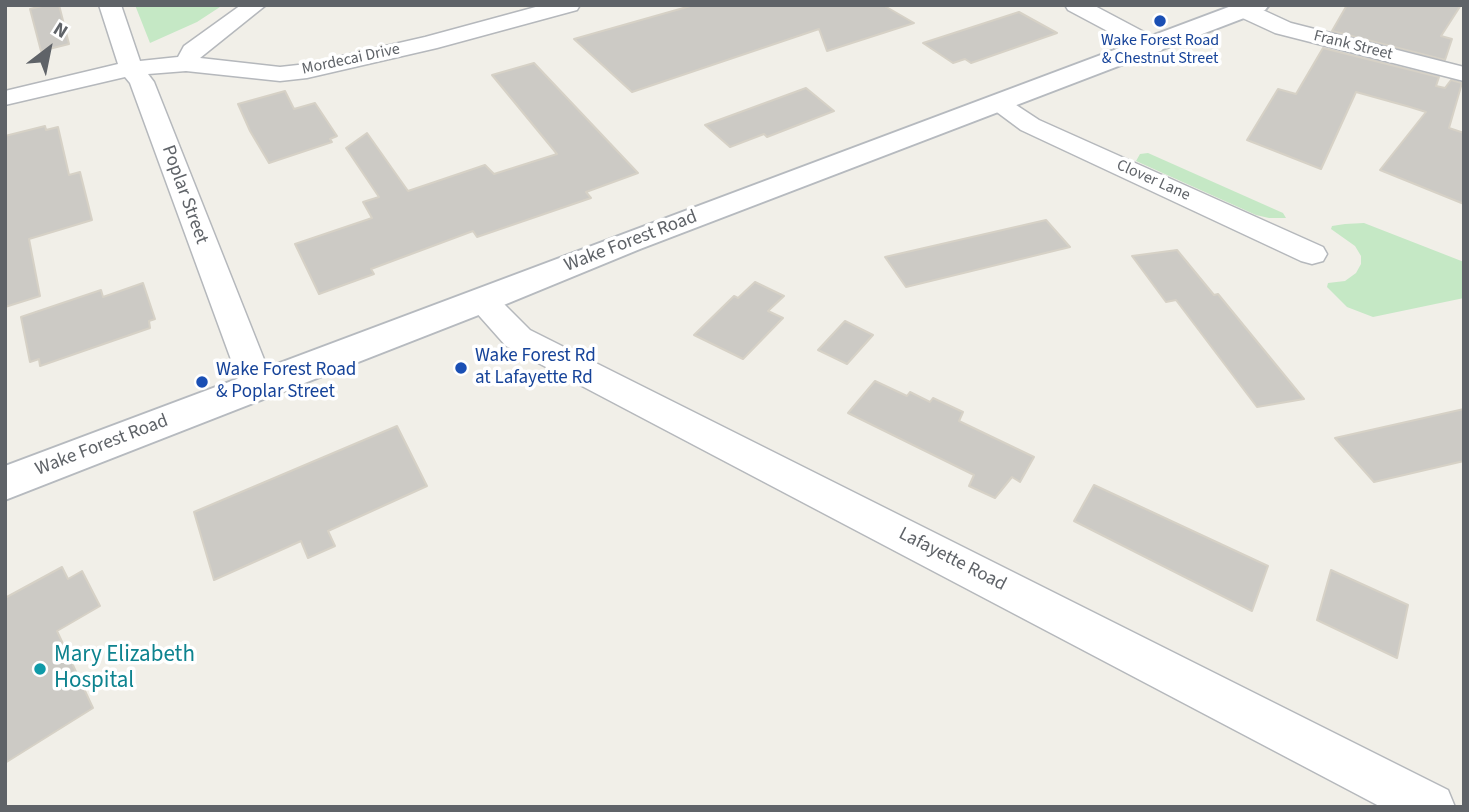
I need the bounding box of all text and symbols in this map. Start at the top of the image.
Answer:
marker: Wake Forest Road & Chestnut Street [1152,13,1168,29]
north arrow [14,14,84,84]
text: N [48,16,73,46]
street label: Frank Street [1311,27,1395,65]
place label: Wake Forest Road & Chestnut Street [1101,31,1219,69]
street label: Mordecai Drive [300,40,402,80]
street label: Poplar Street [156,142,212,248]
street label: Clover Lane [1113,156,1193,206]
street label: Wake Forest Road [561,206,701,278]
place label: Wake Forest Rd at Lafayette Rd [475,346,596,390]
place label: Wake Forest Road & Poplar Street [216,360,356,404]
marker: Wake Forest Rd at Lafayette Rd [453,360,469,376]
marker: Wake Forest Road & Poplar Street [194,374,210,390]
street label: Wake Forest Road [32,410,172,482]
street label: Lafayette Road [894,523,1010,597]
place label: Mary Elizabeth Hospital [54,642,195,696]
marker: Mary Elizabeth Hospital [32,661,48,677]

